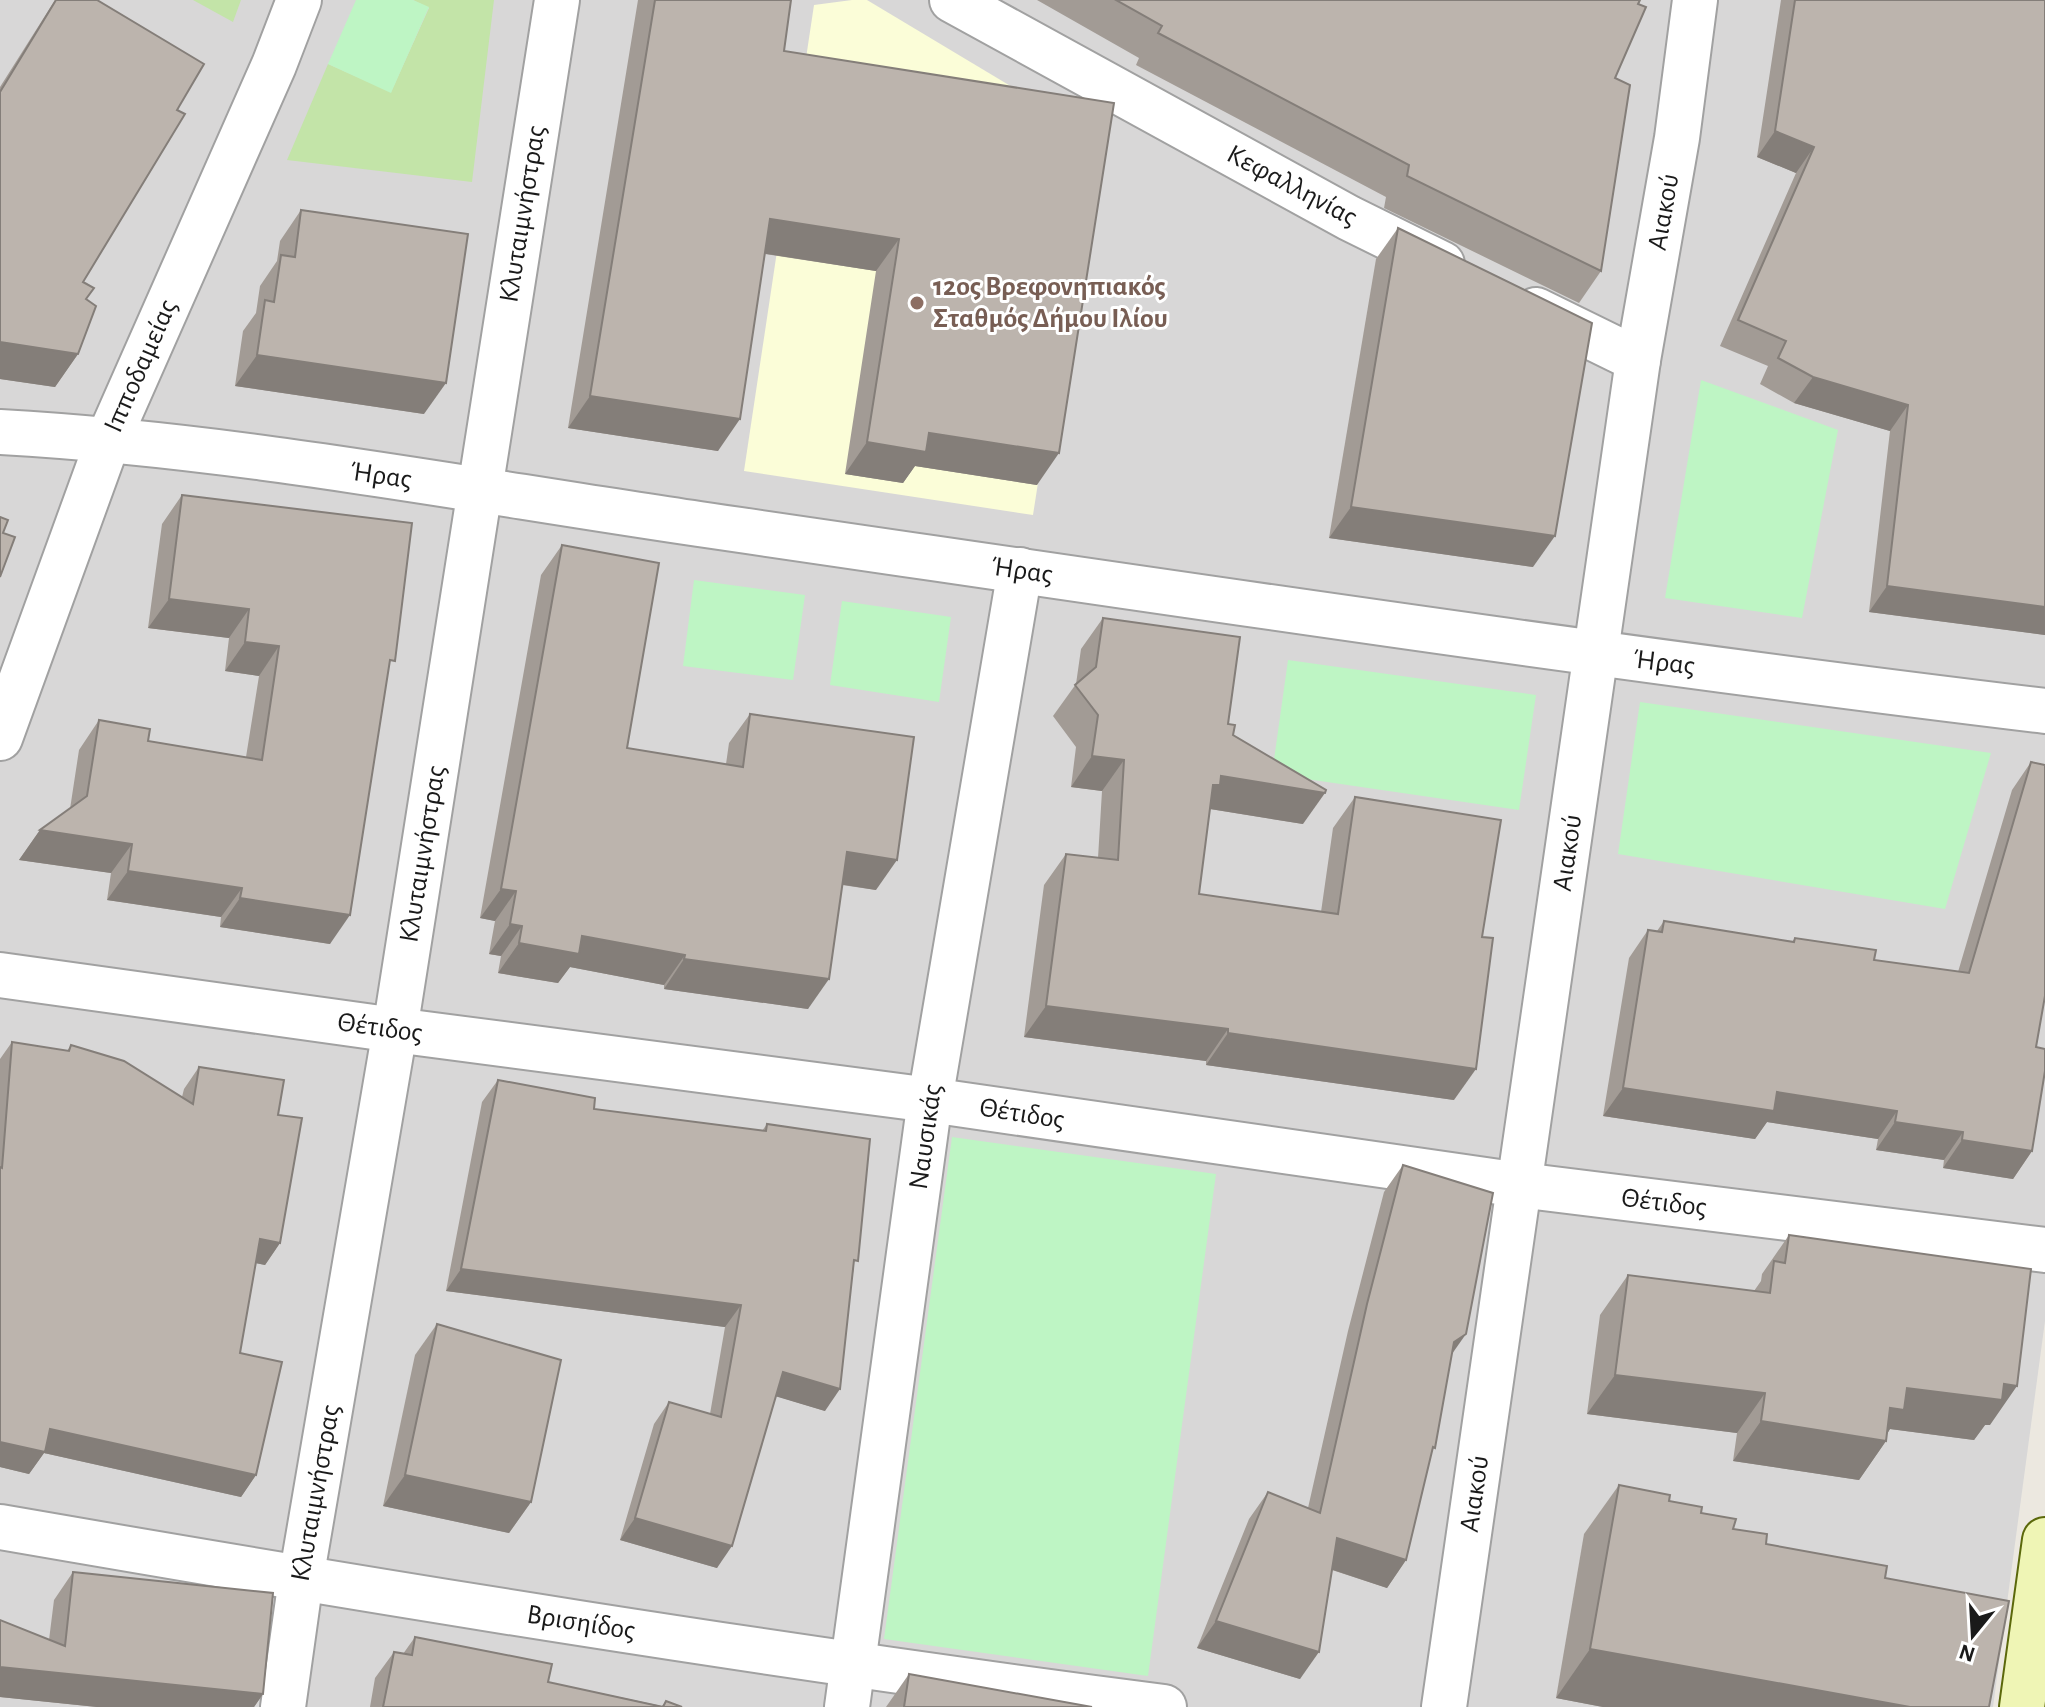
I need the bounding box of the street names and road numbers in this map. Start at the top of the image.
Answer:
street label: Κλυταιμνήστρας [495,123,551,304]
street label: Κεφαλληνίας [1222,140,1362,232]
street label: Αιακού [1644,172,1684,252]
street label: Ιπποδαμείας [99,295,183,437]
street label: Ήρας [348,458,414,494]
street label: Ήρας [989,553,1055,589]
street label: Ήρας [1632,645,1697,681]
street label: Κλυταιμνήστρας [395,763,451,944]
street label: Αιακού [1549,813,1587,893]
street label: Θέτιδος [336,1008,424,1048]
street label: Ναυσικάς [905,1082,947,1191]
street label: Θέτιδος [978,1093,1067,1135]
street label: Θέτιδος [1620,1184,1708,1222]
street label: Κλυταιμνήστρας [287,1402,345,1583]
street label: Αιακού [1456,1454,1494,1534]
street label: Βρισηίδος [525,1601,637,1645]

